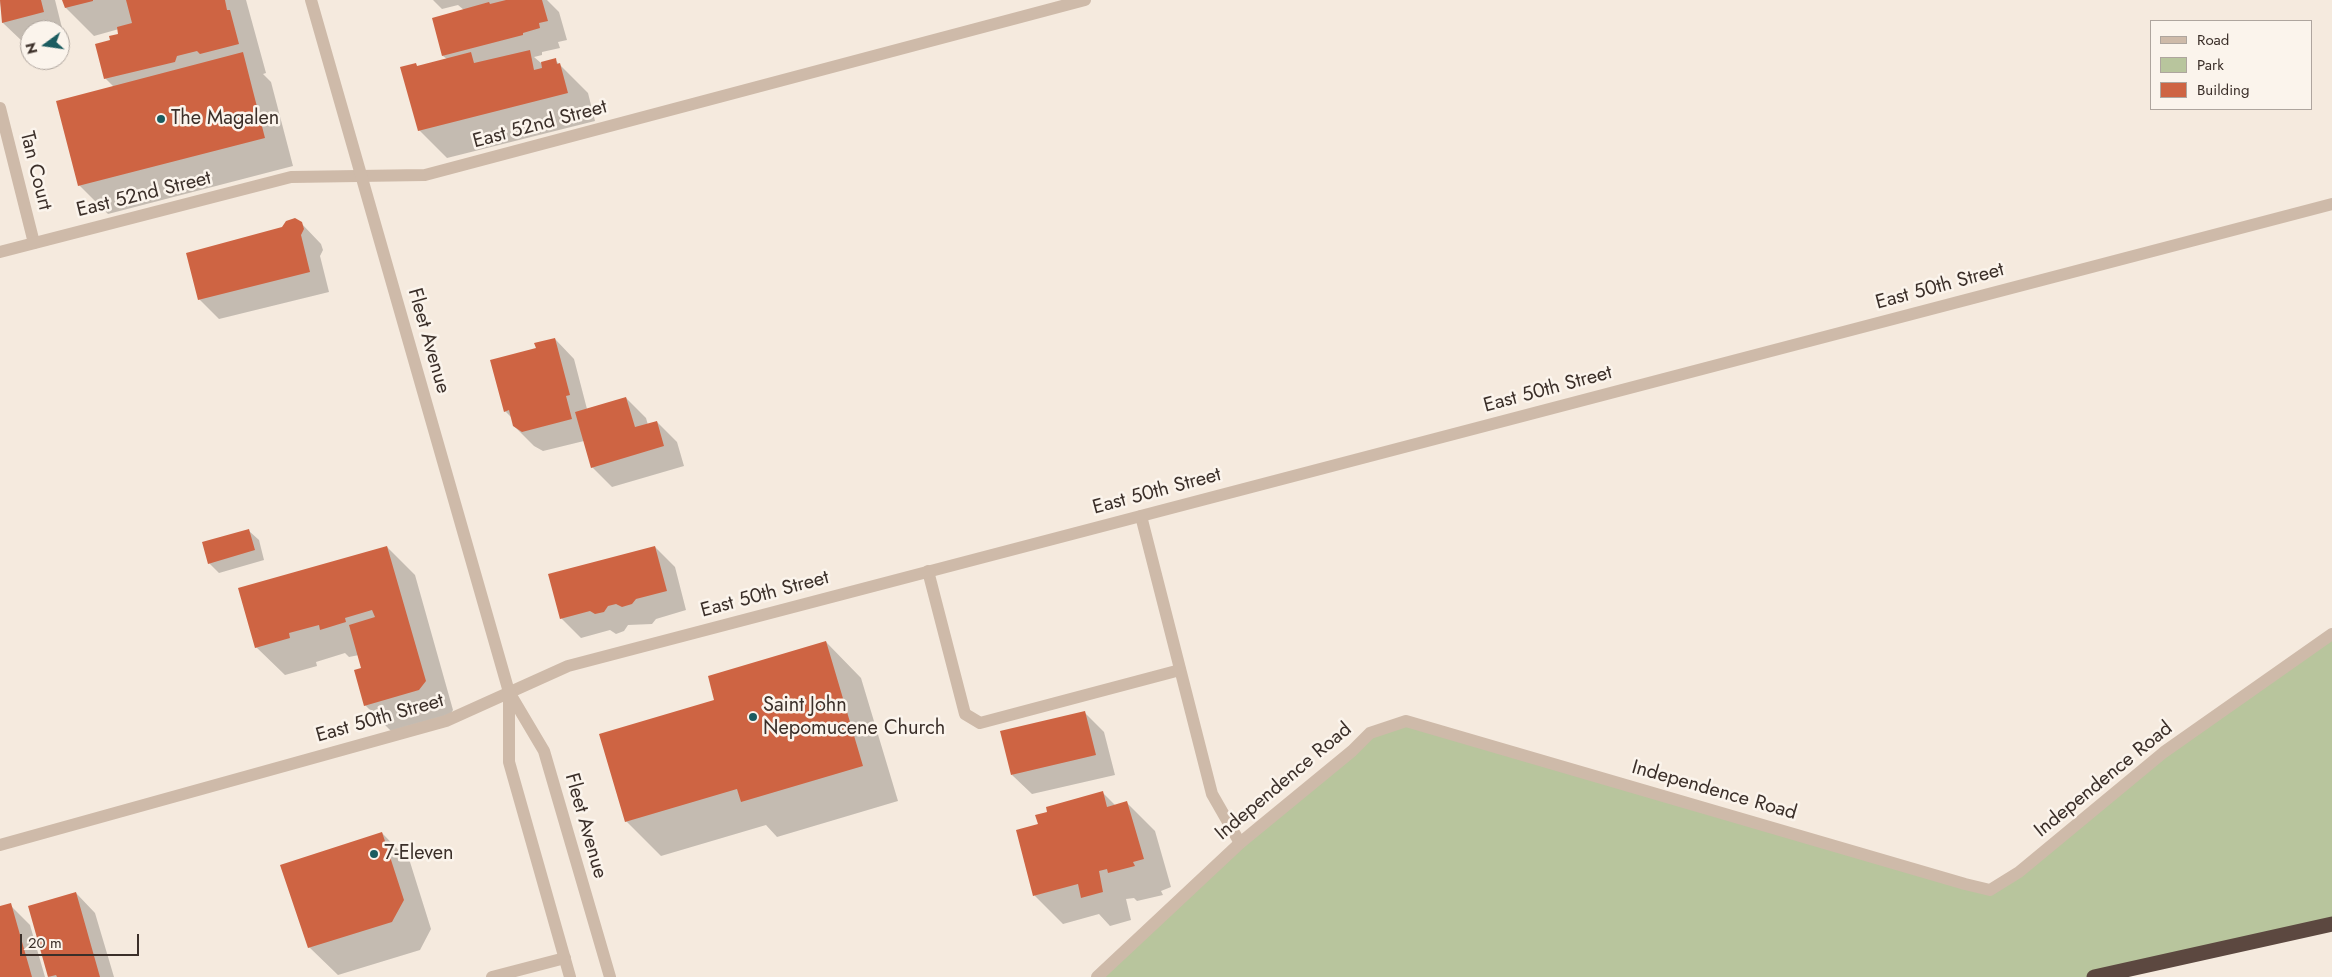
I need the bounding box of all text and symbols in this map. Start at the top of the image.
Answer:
north arrow [20,20,70,70]
legend [2150,20,2312,110]
text: Road [2197,29,2229,51]
text: N [20,41,42,56]
text: Park [2197,54,2224,76]
text: Building [2197,79,2249,101]
street label: East 52nd Street [470,96,610,154]
place label: The Magalen [171,107,279,131]
marker: The Magalen [155,113,167,125]
street label: Tan Court [14,129,56,213]
street label: East 52nd Street [74,167,214,223]
street label: East 50th Street [1873,258,2007,316]
street label: Fleet Avenue [402,286,454,396]
street label: East 50th Street [1481,361,1615,419]
street label: East 50th Street [1090,463,1224,521]
street label: East 50th Street [698,566,832,624]
street label: East 50th Street [313,689,447,749]
place label: Saint John Nepomucene Church [763,694,945,741]
marker: Saint John Nepomucene Church [747,711,759,723]
street label: Independence Road [2030,717,2178,843]
street label: Independence Road [1211,718,1357,846]
street label: Independence Road [1629,756,1799,826]
street label: Fleet Avenue [559,771,611,881]
place label: 7-Eleven [384,842,454,866]
marker: 7-Eleven [368,848,380,860]
scale bar [22,924,141,956]
text: 20 m [28,932,62,954]

